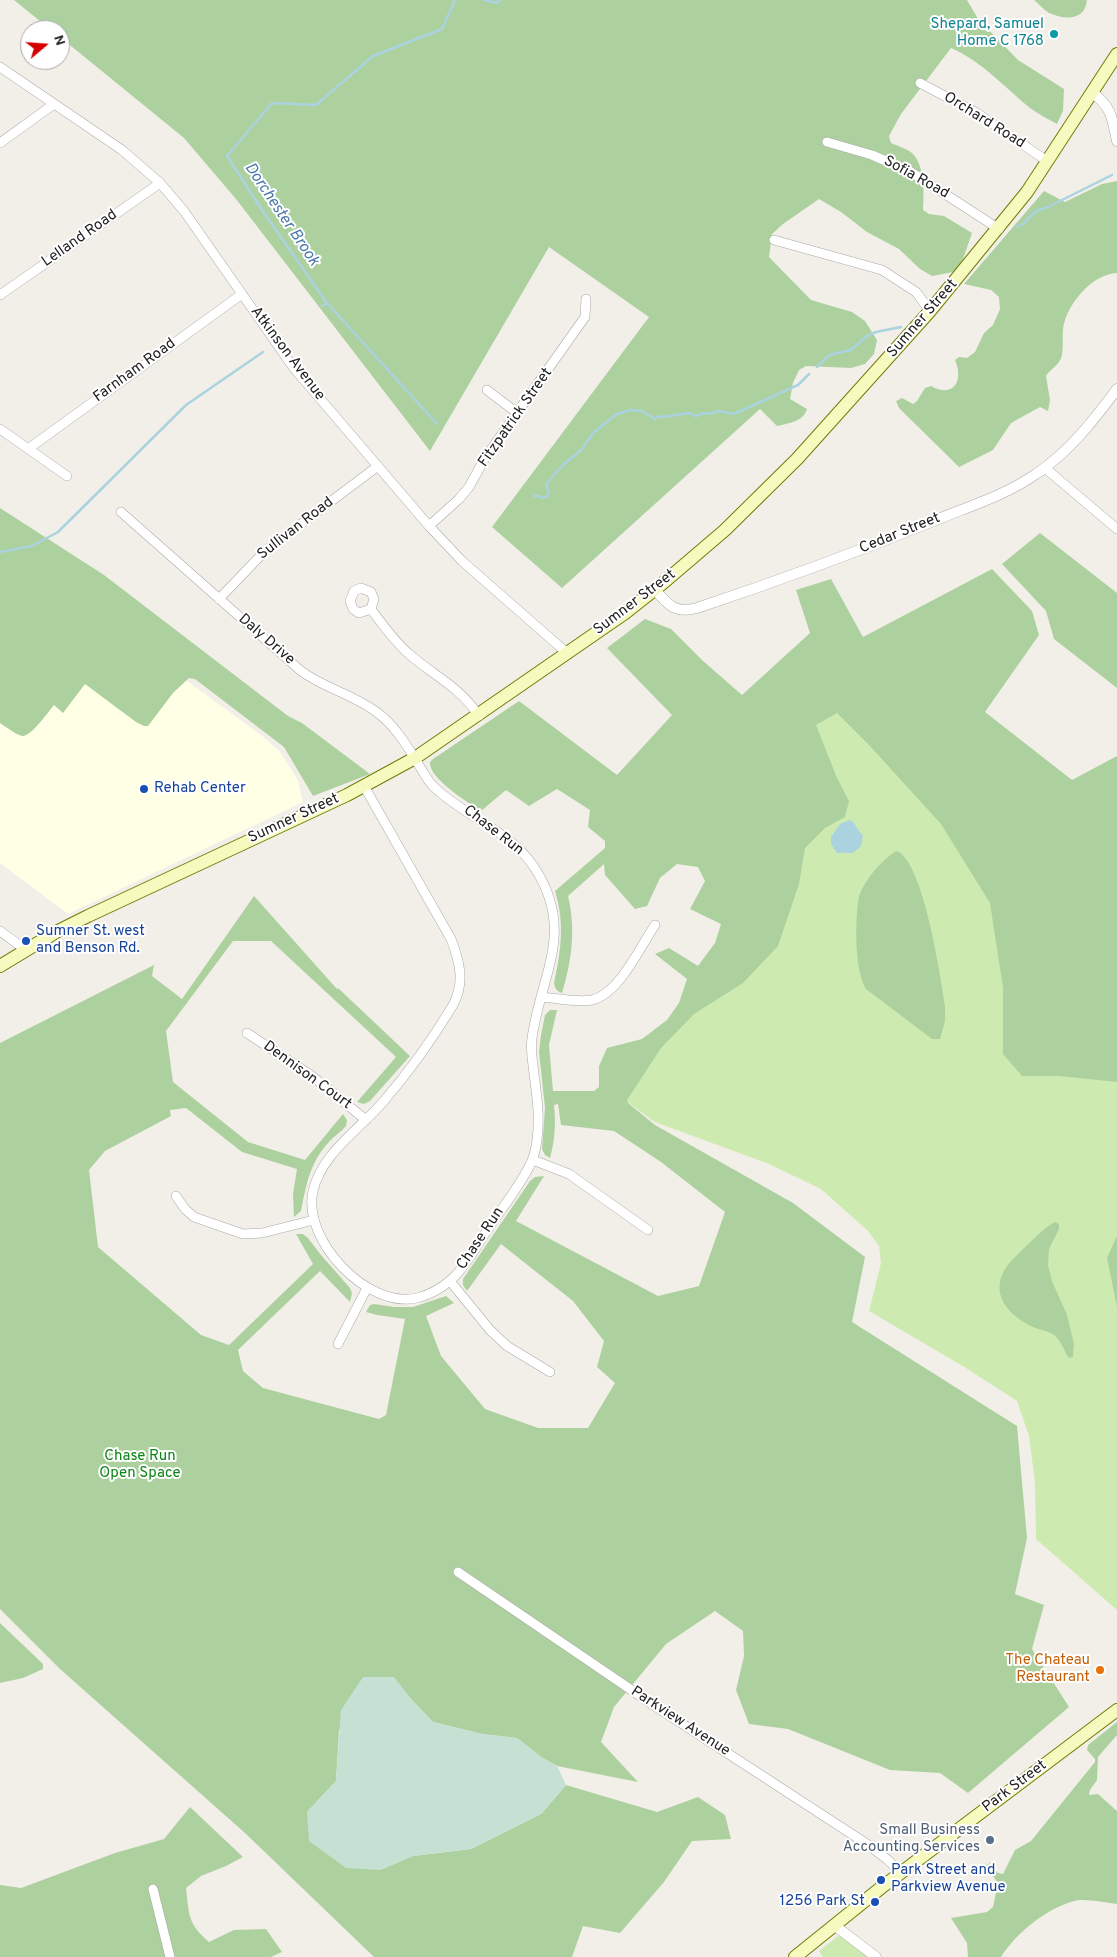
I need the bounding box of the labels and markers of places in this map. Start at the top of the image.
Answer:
place label: Shepard, Samuel Home C 1768 [930,16,1044,51]
marker: Shepard, Samuel Home C 1768 [1048,28,1060,40]
place label: Rehab Center [154,780,246,798]
marker: Rehab Center [138,783,150,795]
place label: Sumner St. west and Benson Rd. [36,923,145,958]
marker: Sumner St. west and Benson Rd. [20,935,32,947]
place label: The Chateau Restaurant [1005,1652,1090,1687]
marker: The Chateau Restaurant [1094,1664,1106,1676]
place label: Small Business Accounting Services [843,1822,980,1857]
marker: Small Business Accounting Services [984,1834,996,1846]
place label: Park Street and Parkview Avenue [891,1862,1006,1897]
marker: Park Street and Parkview Avenue [875,1874,887,1886]
place label: 1256 Park St [779,1893,865,1911]
marker: 1256 Park St [869,1896,881,1908]

